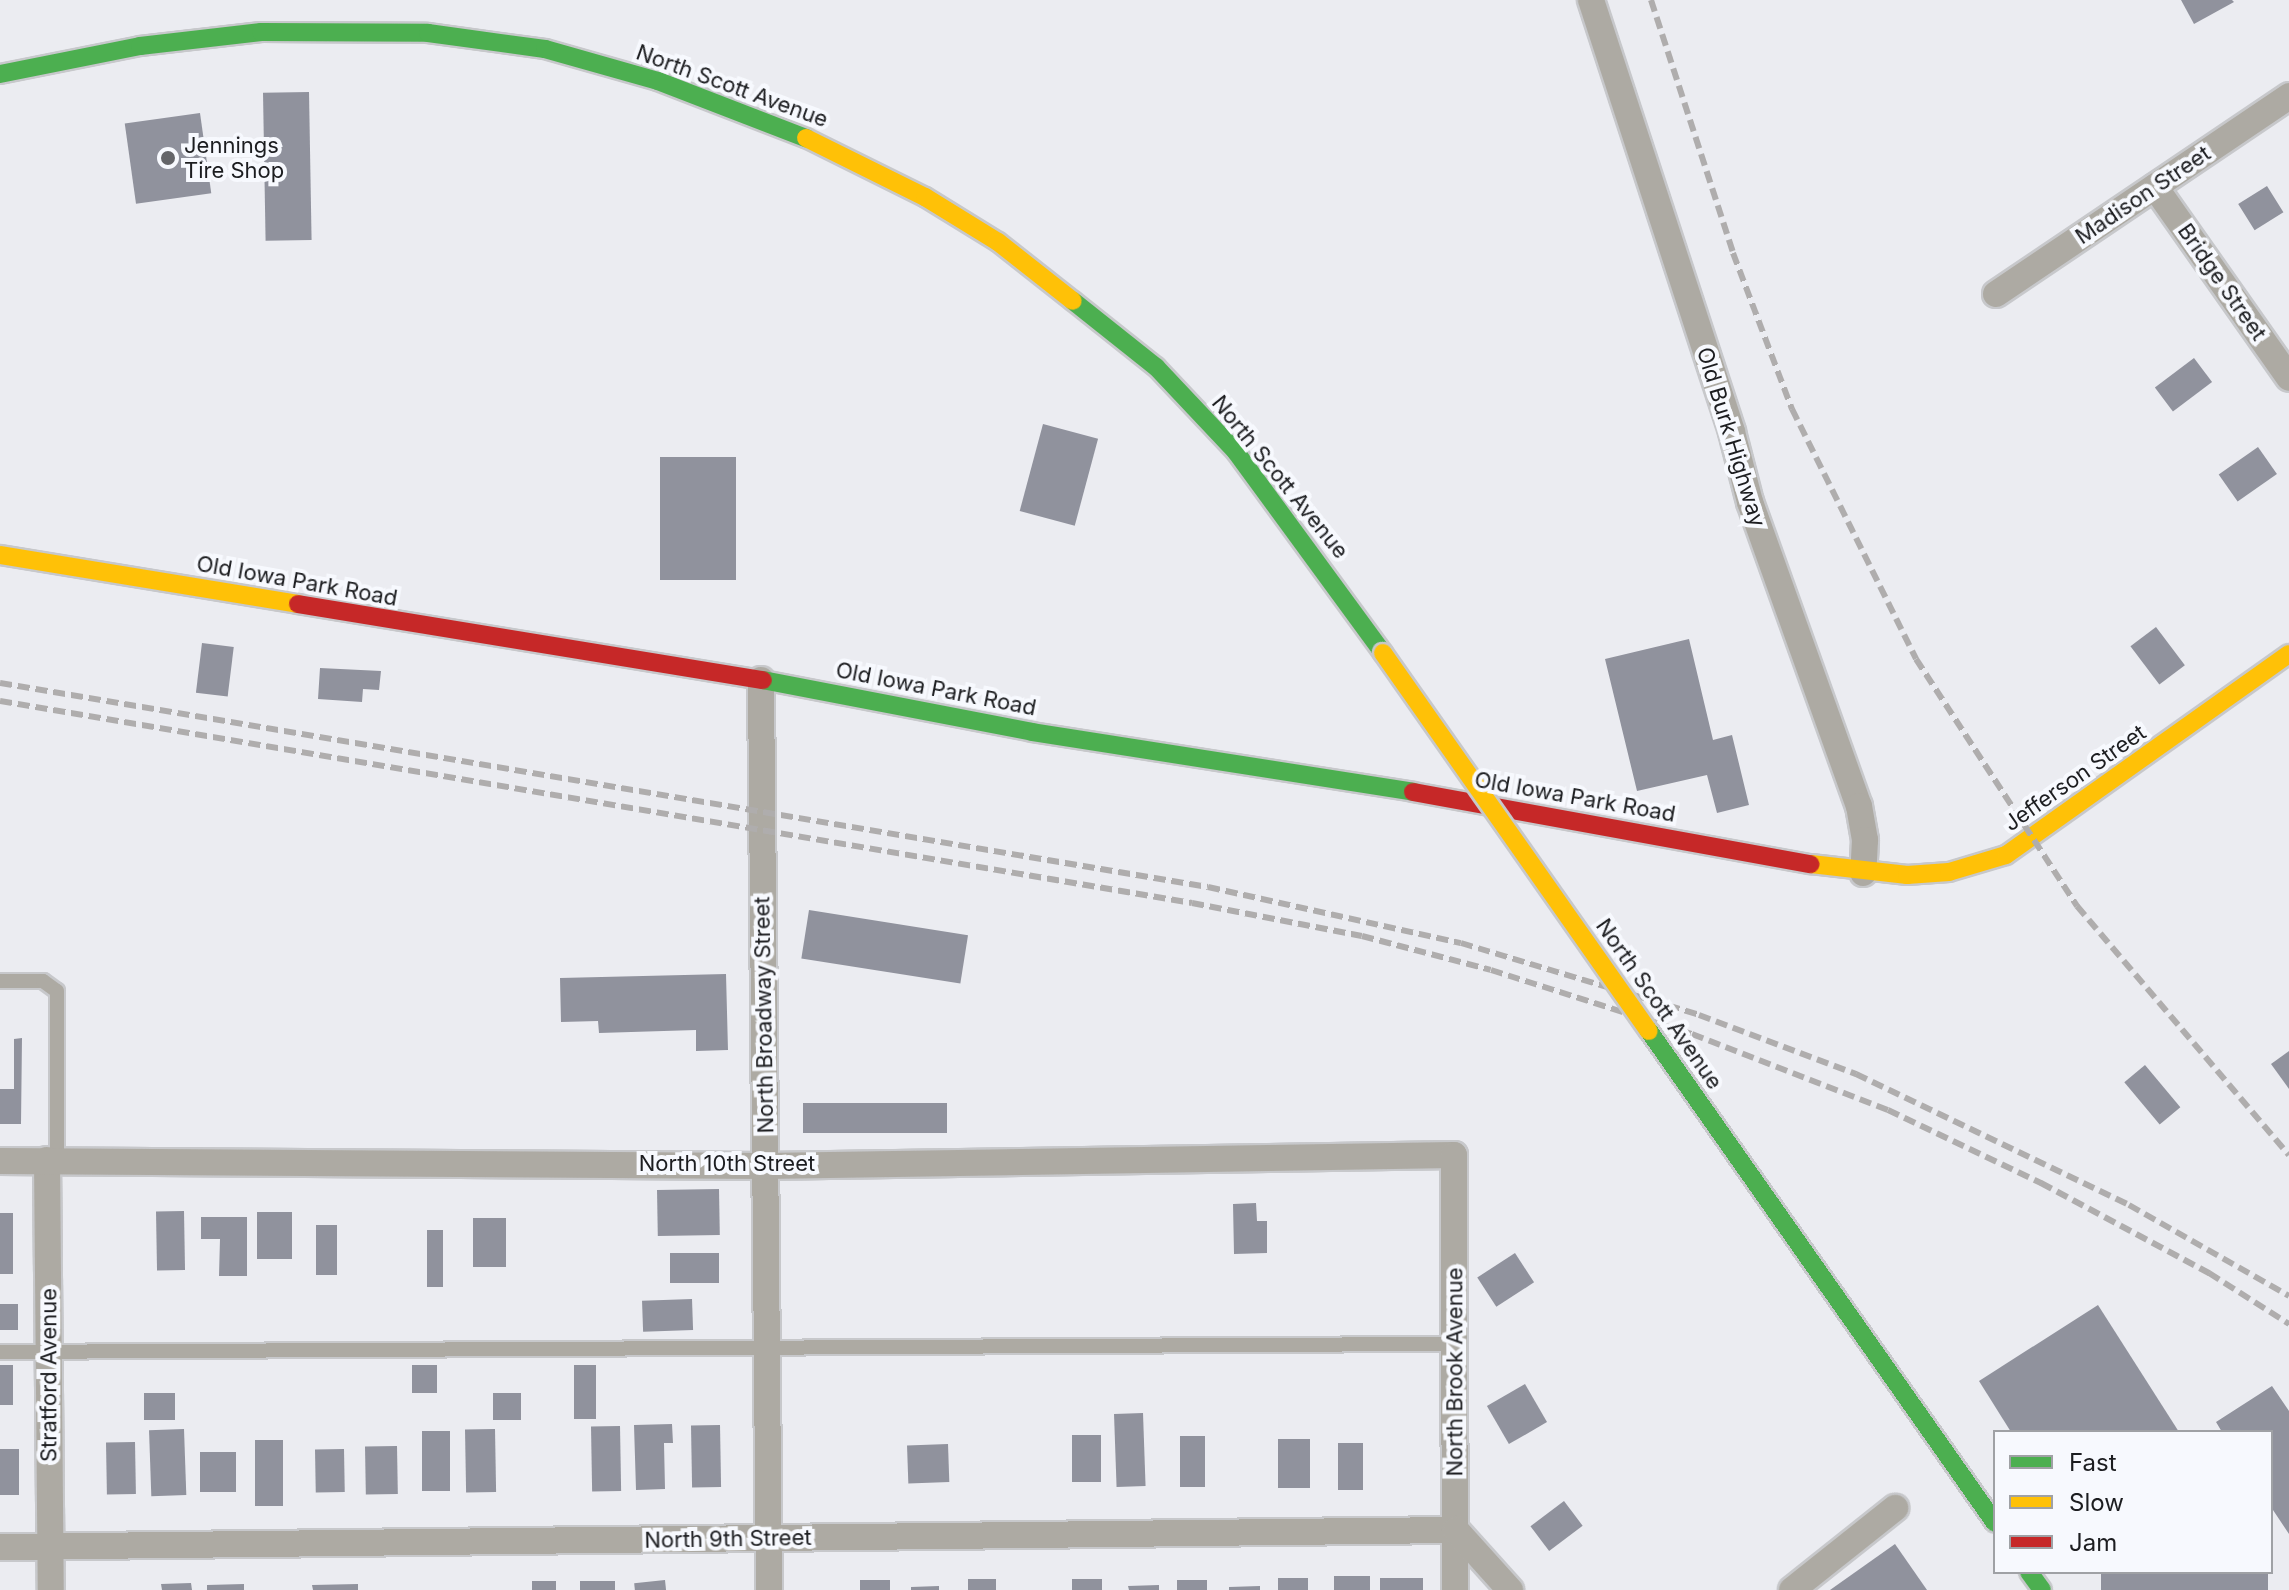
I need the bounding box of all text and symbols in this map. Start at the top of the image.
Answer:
street label: North Scott Avenue [633,39,831,133]
place label: Jennings Tire Shop [184,132,284,184]
street label: Madison Street [2071,140,2215,250]
marker: Jennings Tire Shop [159,149,177,167]
street label: Bridge Street [2172,219,2272,345]
street label: Old Burk Highway [1691,344,1771,530]
street label: North Scott Avenue [1206,390,1354,564]
street label: Old Iowa Park Road [195,550,399,612]
street label: Old Iowa Park Road [834,657,1038,721]
street label: Jefferson Street [1999,719,2151,837]
street label: Old Iowa Park Road [1473,766,1677,828]
street label: North Broadway Street [749,896,779,1134]
street label: North Scott Avenue [1590,914,1728,1094]
street label: North 10th Street [639,1151,815,1177]
street label: North Brook Avenue [1442,1267,1468,1477]
street label: Stratford Avenue [36,1288,62,1462]
legend [1993,1430,2273,1574]
text: Fast [2069,1448,2117,1477]
text: Slow [2069,1488,2124,1517]
street label: North 9th Street [644,1524,812,1554]
text: Jam [2069,1528,2117,1557]

